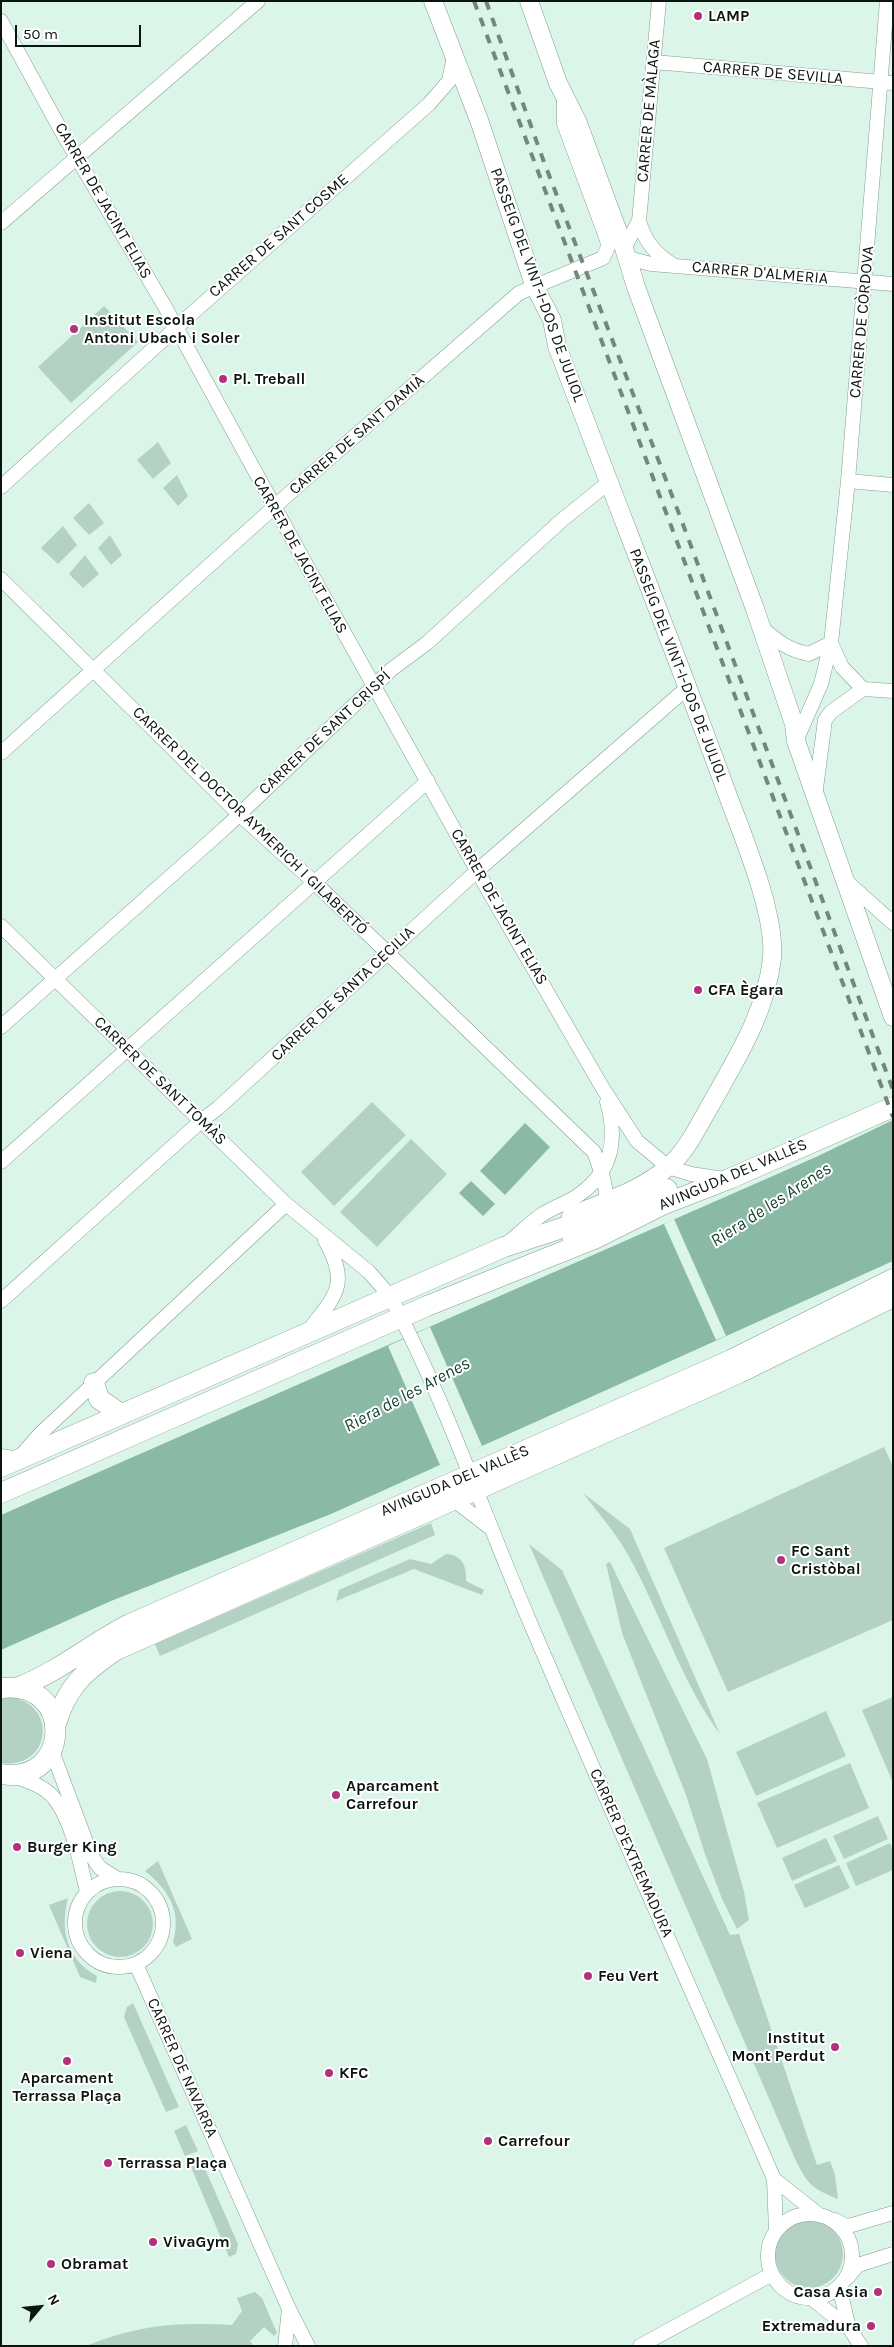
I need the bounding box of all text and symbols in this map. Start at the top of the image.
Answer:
place label: LAMP [708,6,749,26]
marker: LAMP [692,10,704,22]
scale bar [18,15,144,47]
text: 50 m [23,25,58,43]
street label: CARRER DE MÀLAGA [633,39,665,183]
street label: CARRER DE SEVILLA [702,57,844,89]
street label: CARRER DE JACINT ELIAS [50,120,156,282]
street label: PASSEIG DEL VINT-I-DOS DE JULIOL [486,165,588,405]
street label: CARRER DE SANT COSME [205,170,353,302]
street label: CARRER DE CÒRDOVA [846,245,878,399]
street label: CARRER D'ALMERIA [691,257,829,289]
place label: Institut Escola Antoni Ubach i Soler [84,310,240,348]
marker: Institut Escola Antoni Ubach i Soler [68,323,80,335]
place label: Pl. Treball [233,369,305,389]
street label: CARRER DE SANT DAMIÀ [285,371,429,499]
marker: Pl. Treball [217,373,229,385]
street label: CARRER DE JACINT ELIAS [249,473,351,637]
street label: PASSEIG DEL VINT-I-DOS DE JULIOL [625,546,731,784]
street label: CARRER DE SANT CRISPÍ [255,667,395,799]
street label: CARRER DEL DOCTOR AYMERICH I GILABERTÓ [128,703,372,939]
street label: CARRER DE JACINT ELIAS [446,826,552,988]
street label: CARRER DE SANTA CECILIA [267,923,419,1065]
place label: CFA Ègara [708,980,784,1000]
marker: CFA Ègara [692,984,704,996]
street label: CARRER DE SANT TOMÀS [90,1013,230,1149]
street label: AVINGUDA DEL VALLÈS [656,1135,810,1215]
water label: Riera de les Arenes [707,1158,835,1252]
water label: Riera de les Arenes [340,1353,474,1437]
street label: AVINGUDA DEL VALLÈS [378,1441,532,1521]
place label: FC Sant Cristòbal [791,1541,861,1579]
marker: FC Sant Cristòbal [775,1554,787,1566]
street label: CARRER D'EXTREMADURA [585,1766,677,1940]
place label: Aparcament Carrefour [346,1776,439,1814]
marker: Aparcament Carrefour [330,1789,342,1801]
place label: Burger King [27,1837,117,1857]
marker: Burger King [11,1841,23,1853]
place label: Viena [30,1943,73,1963]
marker: Viena [14,1947,26,1959]
place label: Feu Vert [598,1966,659,1986]
marker: Feu Vert [582,1970,594,1982]
street label: CARRER DE NAVARRA [143,1995,221,2141]
place label: Institut Mont Perdut [731,2028,825,2066]
marker: Institut Mont Perdut [829,2041,841,2053]
marker: Aparcament Terrassa Plaça [61,2055,73,2067]
place label: KFC [339,2063,368,2083]
marker: KFC [323,2067,335,2079]
place label: Aparcament Terrassa Plaça [12,2068,122,2106]
place label: Carrefour [498,2131,570,2151]
marker: Carrefour [482,2135,494,2147]
place label: Terrassa Plaça [118,2153,227,2173]
marker: Terrassa Plaça [102,2157,114,2169]
place label: VivaGym [163,2232,230,2252]
marker: VivaGym [147,2236,159,2248]
place label: Obramat [61,2254,128,2274]
marker: Obramat [45,2258,57,2270]
north arrow [15,2282,65,2332]
place label: Casa Asia [794,2282,868,2302]
marker: Casa Asia [872,2286,884,2298]
text: N [44,2291,64,2308]
place label: Extremadura [762,2316,861,2336]
marker: Extremadura [865,2320,877,2332]

